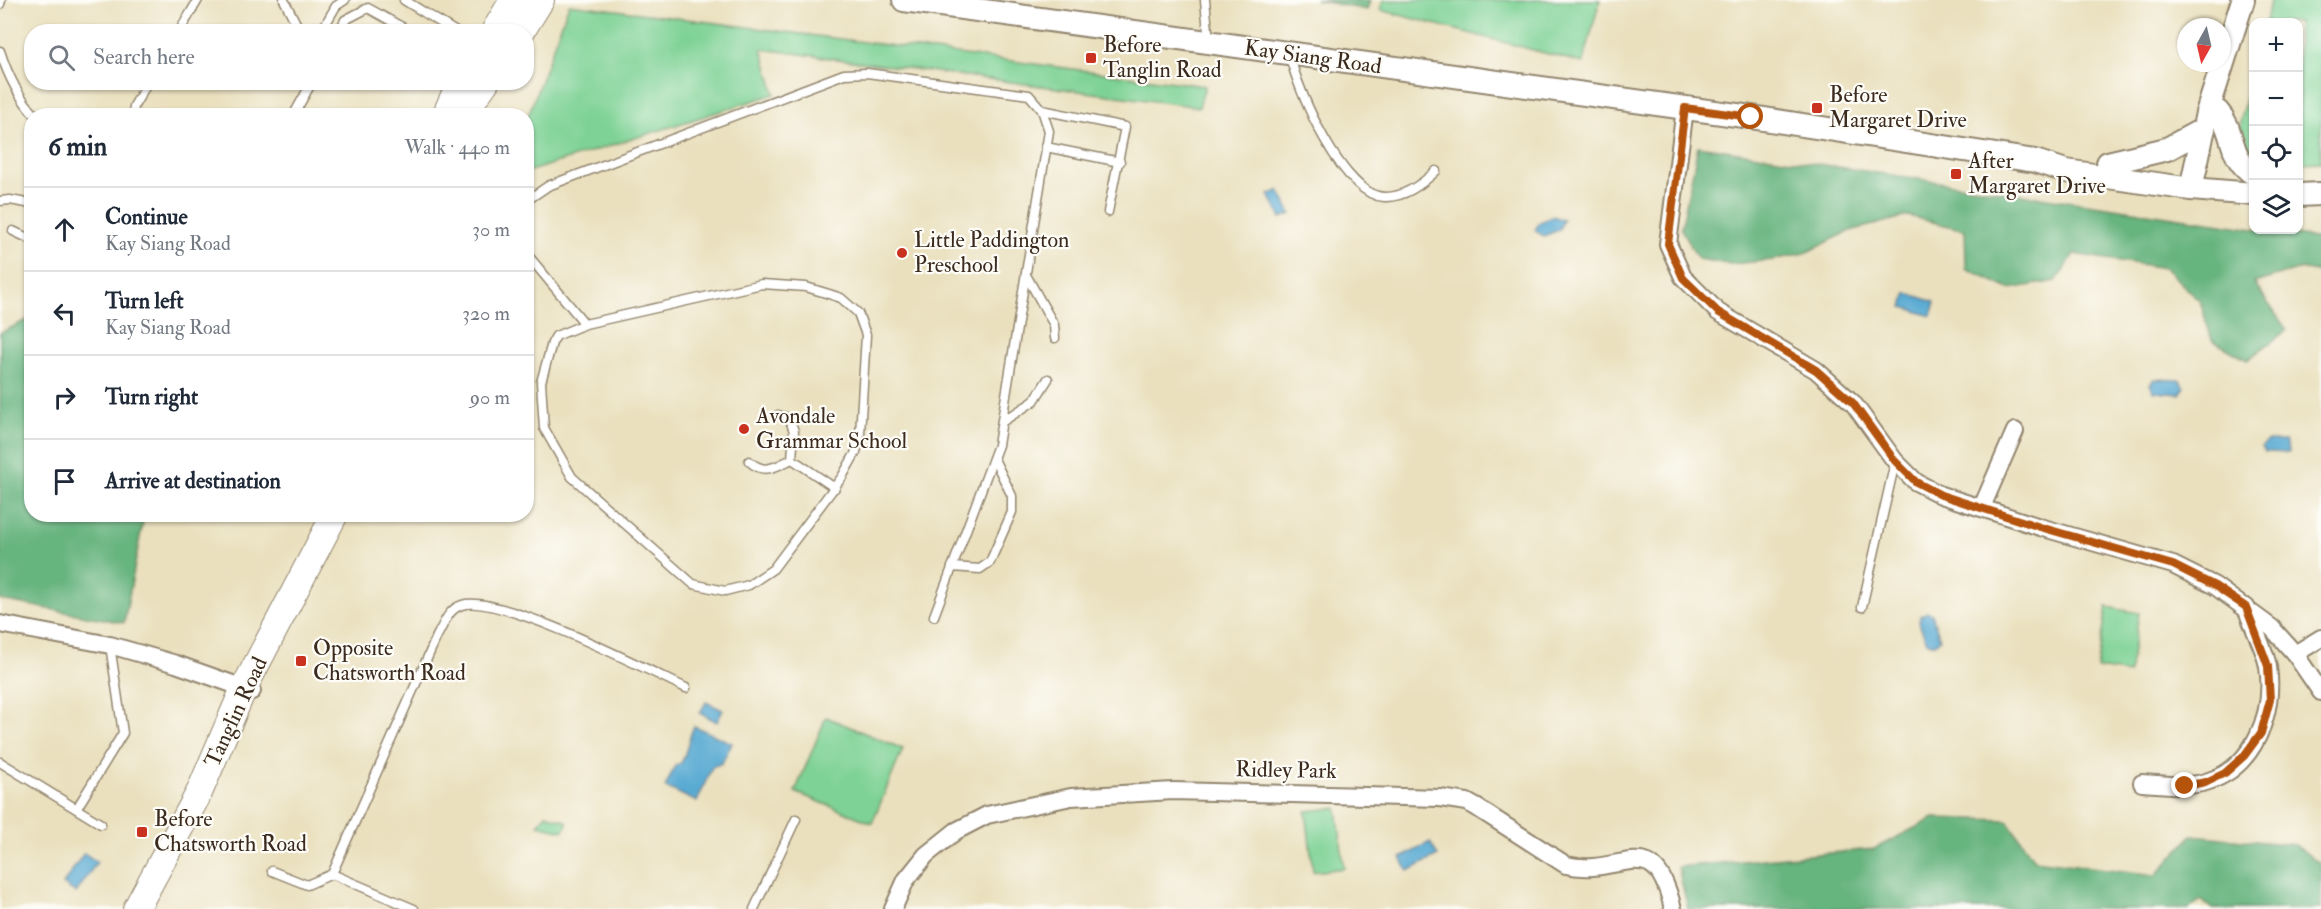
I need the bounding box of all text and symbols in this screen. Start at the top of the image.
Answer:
north arrow [2177,18,2231,72]
map controls [2249,18,2303,234]
button: + [2249,18,2303,72]
search box [24,24,534,90]
place label: Before Tanglin Road [1103,31,1222,84]
street label: Kay Siang Road [1243,34,1384,81]
icon: search [45,41,78,74]
text: Search here [93,43,195,71]
marker: Before Tanglin Road [1084,51,1098,65]
button: − [2249,72,2303,126]
place label: Before Margaret Drive [1829,81,1967,134]
marker: Before Margaret Drive [1810,101,1824,115]
route start [1737,103,1763,129]
button: locate [2249,126,2303,180]
text: 6 min [48,131,107,163]
text: Walk · 440 m [405,135,510,160]
place label: After Margaret Drive [1967,147,2106,200]
marker: After Margaret Drive [1949,167,1963,181]
button: layers [2249,180,2303,234]
text: Continue [105,203,188,231]
icon: ahead [48,213,81,246]
text: 30 m [472,217,510,242]
place label: Little Paddington Preschool [914,226,1069,279]
text: Kay Siang Road [105,231,231,256]
marker: Little Paddington Preschool [895,246,909,260]
text: Turn left [105,287,184,315]
icon: left [48,297,81,330]
text: 320 m [462,301,510,326]
text: Kay Siang Road [105,315,231,340]
icon: right [48,381,81,414]
text: Turn right [105,383,198,411]
text: 90 m [470,385,510,410]
place label: Avondale Grammar School [755,402,907,455]
marker: Avondale Grammar School [737,422,751,436]
icon: arrive [48,465,81,498]
text: Arrive at destination [105,467,281,495]
place label: Opposite Chatsworth Road [313,634,466,687]
street label: Tanglin Road [198,652,274,772]
marker: Opposite Chatsworth Road [294,654,308,668]
street label: Ridley Park [1235,755,1337,785]
route end [2171,772,2197,798]
place label: Before Chatsworth Road [154,805,307,858]
marker: Before Chatsworth Road [135,825,149,839]

